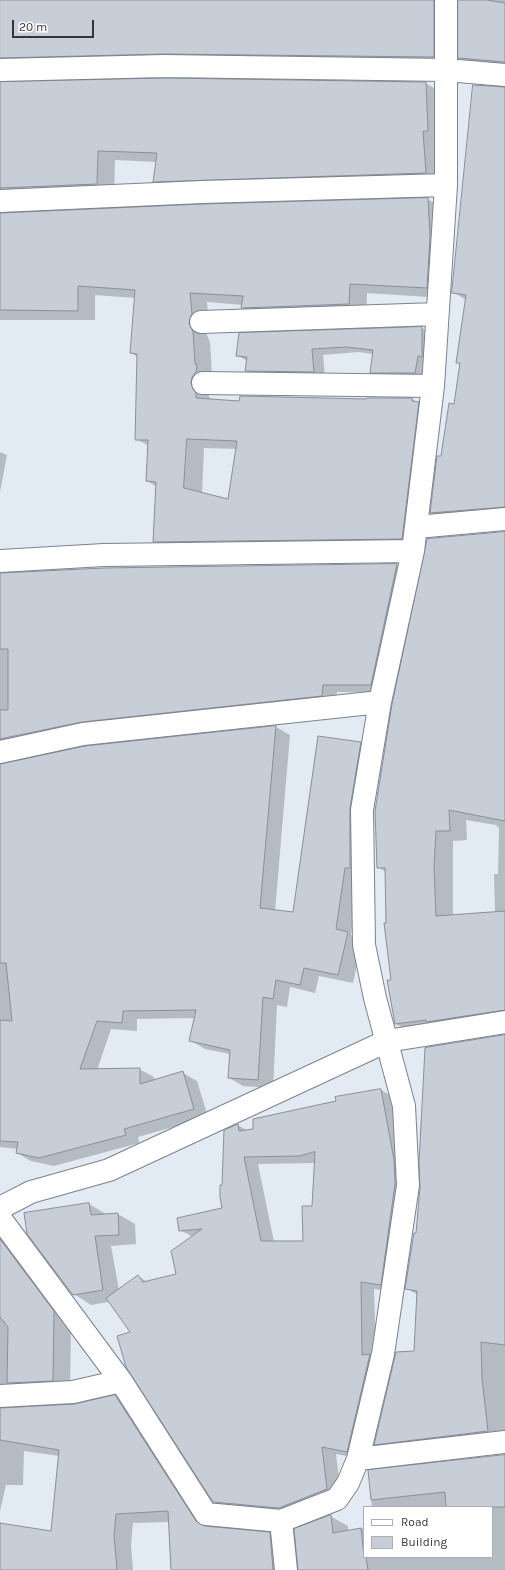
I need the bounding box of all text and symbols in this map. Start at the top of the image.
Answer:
scale bar [14,12,96,38]
text: 20 m [19,20,47,34]
legend [363,1506,493,1558]
text: Road [401,1515,429,1529]
text: Building [401,1535,447,1549]

